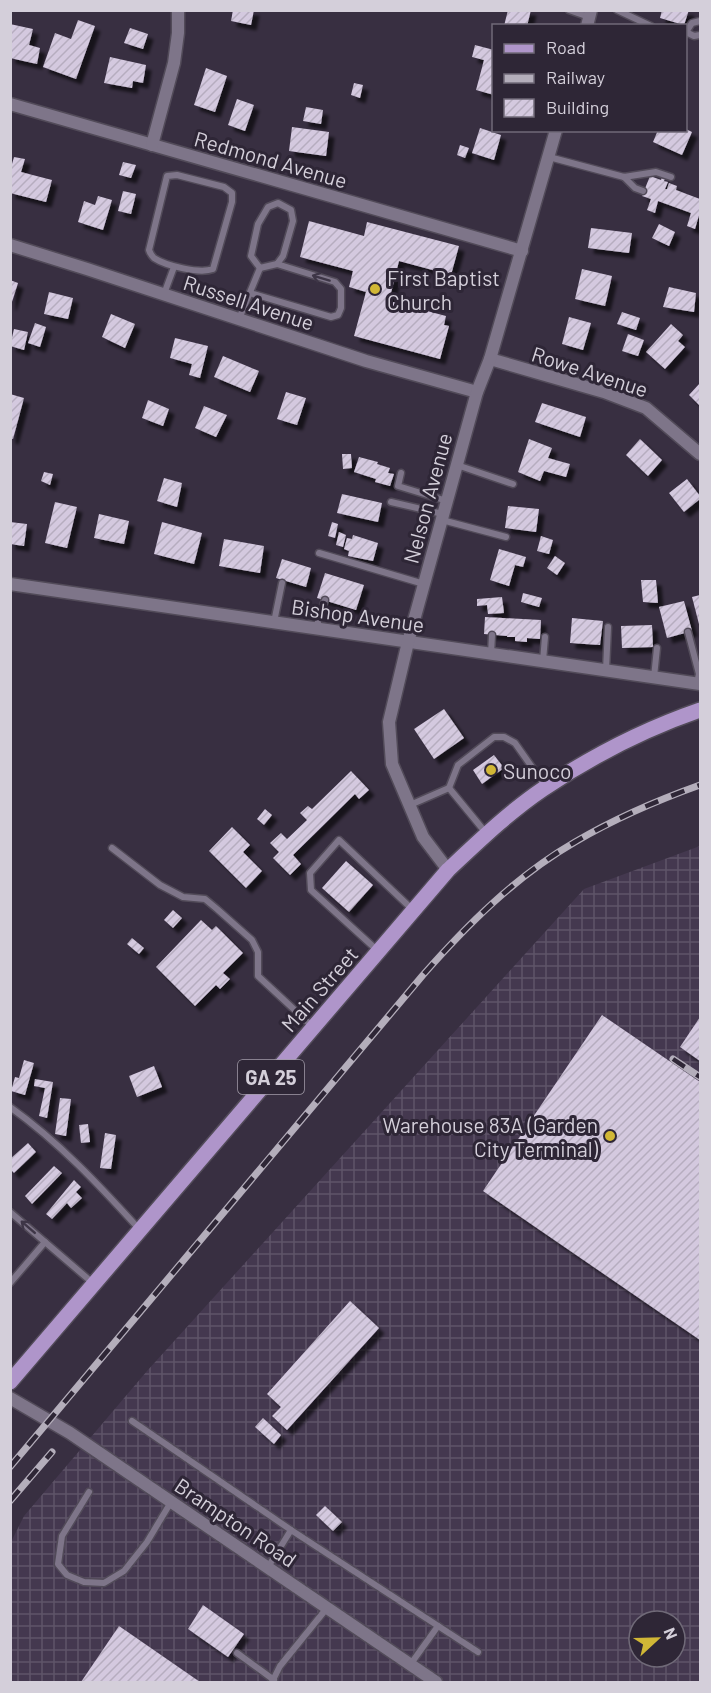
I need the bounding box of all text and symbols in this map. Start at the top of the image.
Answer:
legend [492,24,687,132]
text: Road [546,36,586,58]
text: Railway [546,66,605,88]
text: Building [546,96,609,118]
street label: Redmond Avenue [192,125,350,193]
place label: First Baptist Church [387,265,500,314]
street label: Russell Avenue [181,269,317,335]
one-way arrow [312,272,331,283]
marker: First Baptist Church [368,282,382,296]
street label: Rowe Avenue [529,340,651,402]
street label: Nelson Avenue [398,430,456,566]
street label: Bishop Avenue [290,593,426,637]
place label: Sunoco [503,758,571,783]
marker: Sunoco [484,763,498,777]
street label: Main Street [275,942,363,1036]
road number: GA 25 [238,1060,304,1094]
place label: Warehouse 83A (Garden City Terminal) [383,1112,599,1161]
marker: Warehouse 83A (Garden City Terminal) [603,1129,617,1143]
one-way arrow [21,1220,36,1234]
street label: Brampton Road [170,1472,302,1572]
north arrow [627,1609,687,1669]
text: N [661,1625,682,1642]

